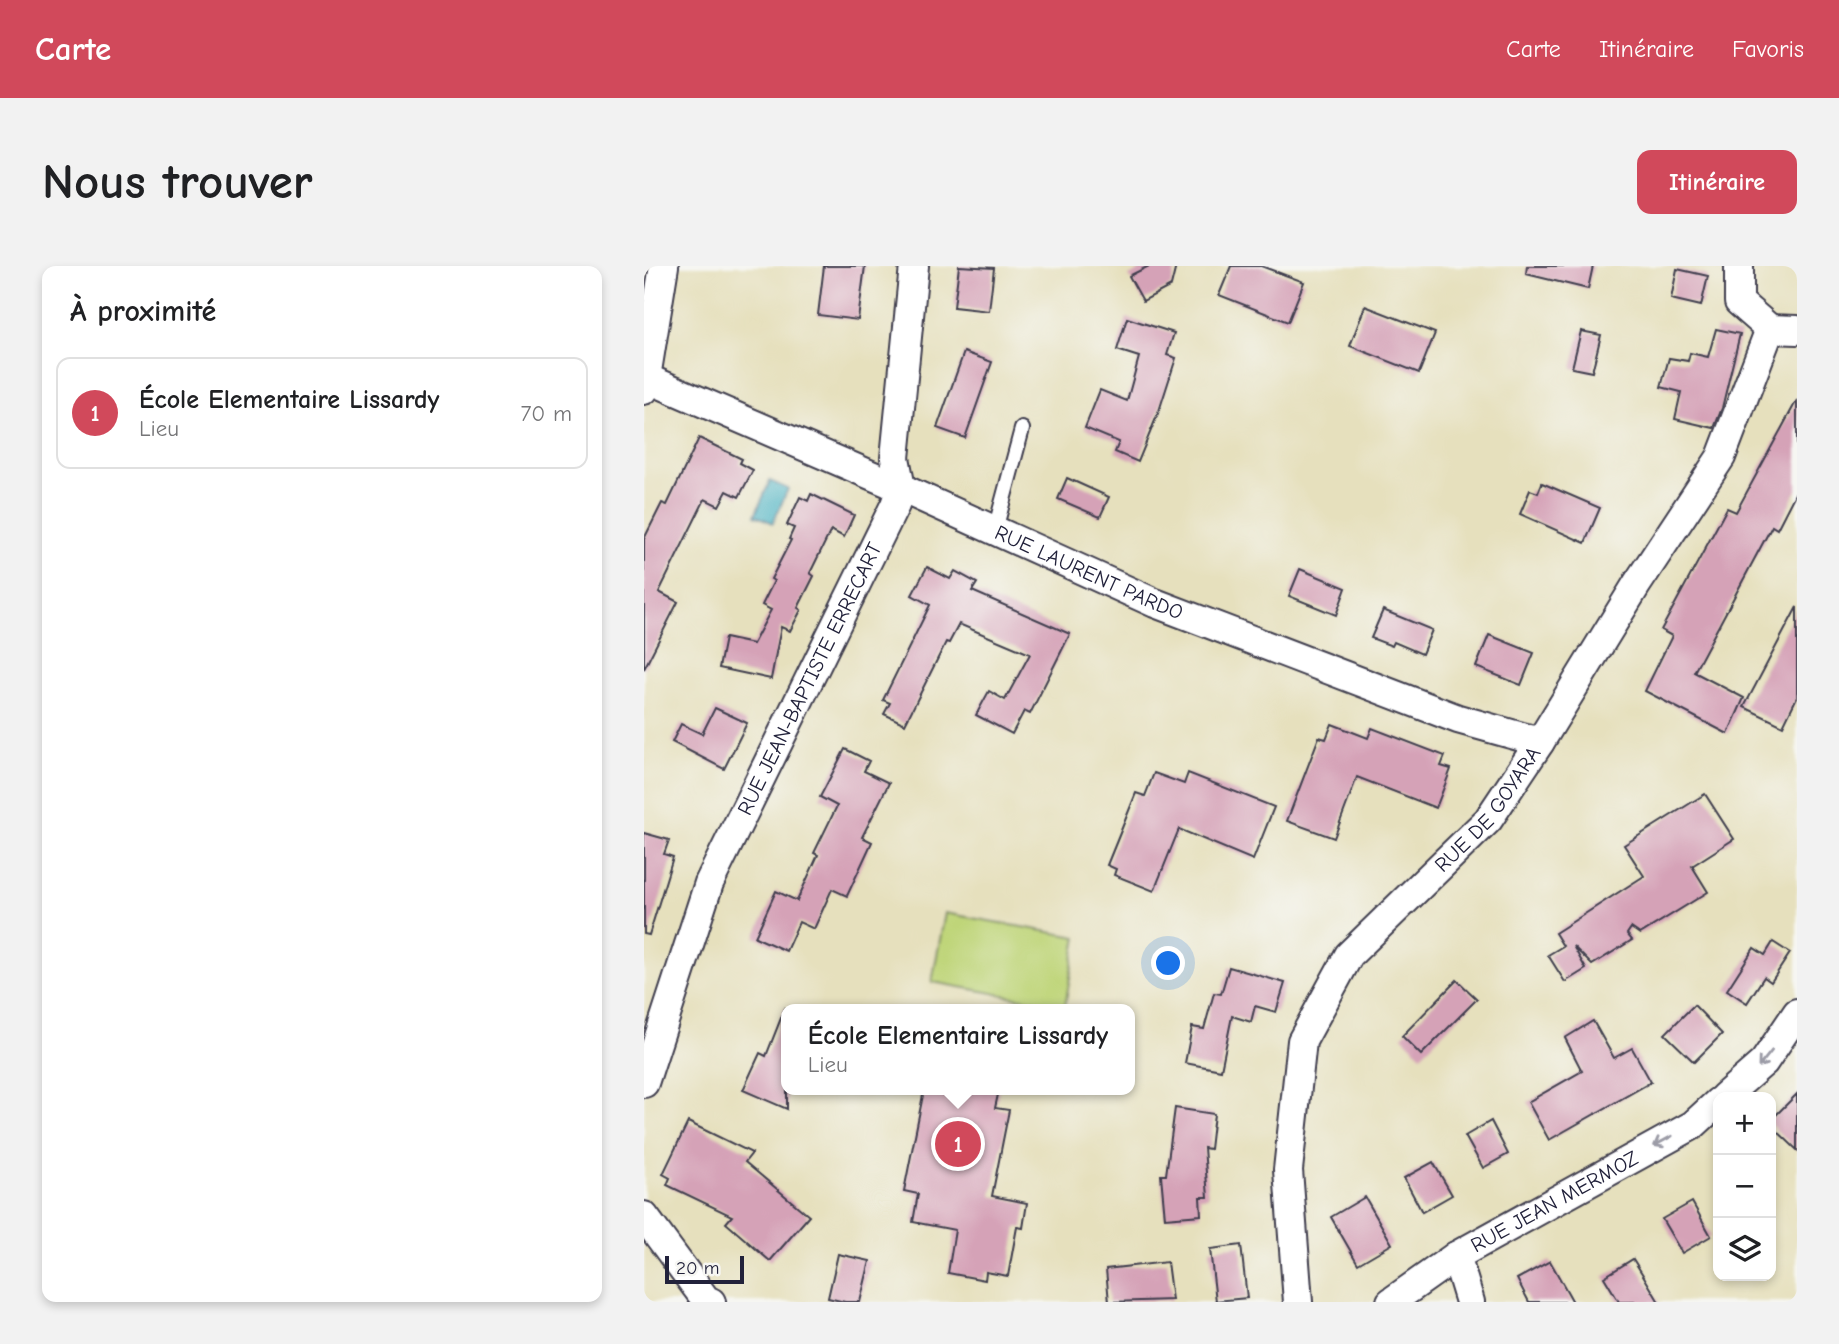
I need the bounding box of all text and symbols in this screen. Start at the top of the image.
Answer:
text: Carte [35,30,111,68]
text: Carte [1506,35,1561,63]
text: Itinéraire [1599,35,1694,63]
text: Favoris [1732,35,1804,63]
button: Itinéraire [1637,150,1797,214]
text: Nous trouver [42,154,313,210]
text: À proximité [70,294,216,329]
text: École Elementaire Lissardy [139,385,439,415]
text: 1 [90,400,100,427]
text: 70 m [520,400,572,427]
text: Lieu [139,415,179,442]
street label: RUE LAURENT PARDO [991,520,1186,625]
street label: RUE JEAN-BAPTISTE ERRECART [732,538,887,819]
street label: RUE DE GOYARA [1430,742,1545,877]
your location [1151,946,1185,980]
popup [781,1004,1135,1095]
text: École Elementaire Lissardy [808,1021,1108,1051]
one-way arrow [1757,1049,1773,1067]
text: Lieu [808,1051,848,1078]
map controls [1713,1092,1776,1281]
button: + [1713,1092,1776,1155]
pin: 1 [935,1118,981,1170]
one-way arrow [1653,1135,1673,1149]
street label: RUE JEAN MERMOZ [1467,1146,1642,1257]
button: − [1713,1155,1776,1218]
button: layers [1713,1218,1776,1281]
scale bar [665,1253,744,1285]
text: 20 m [676,1257,720,1279]

